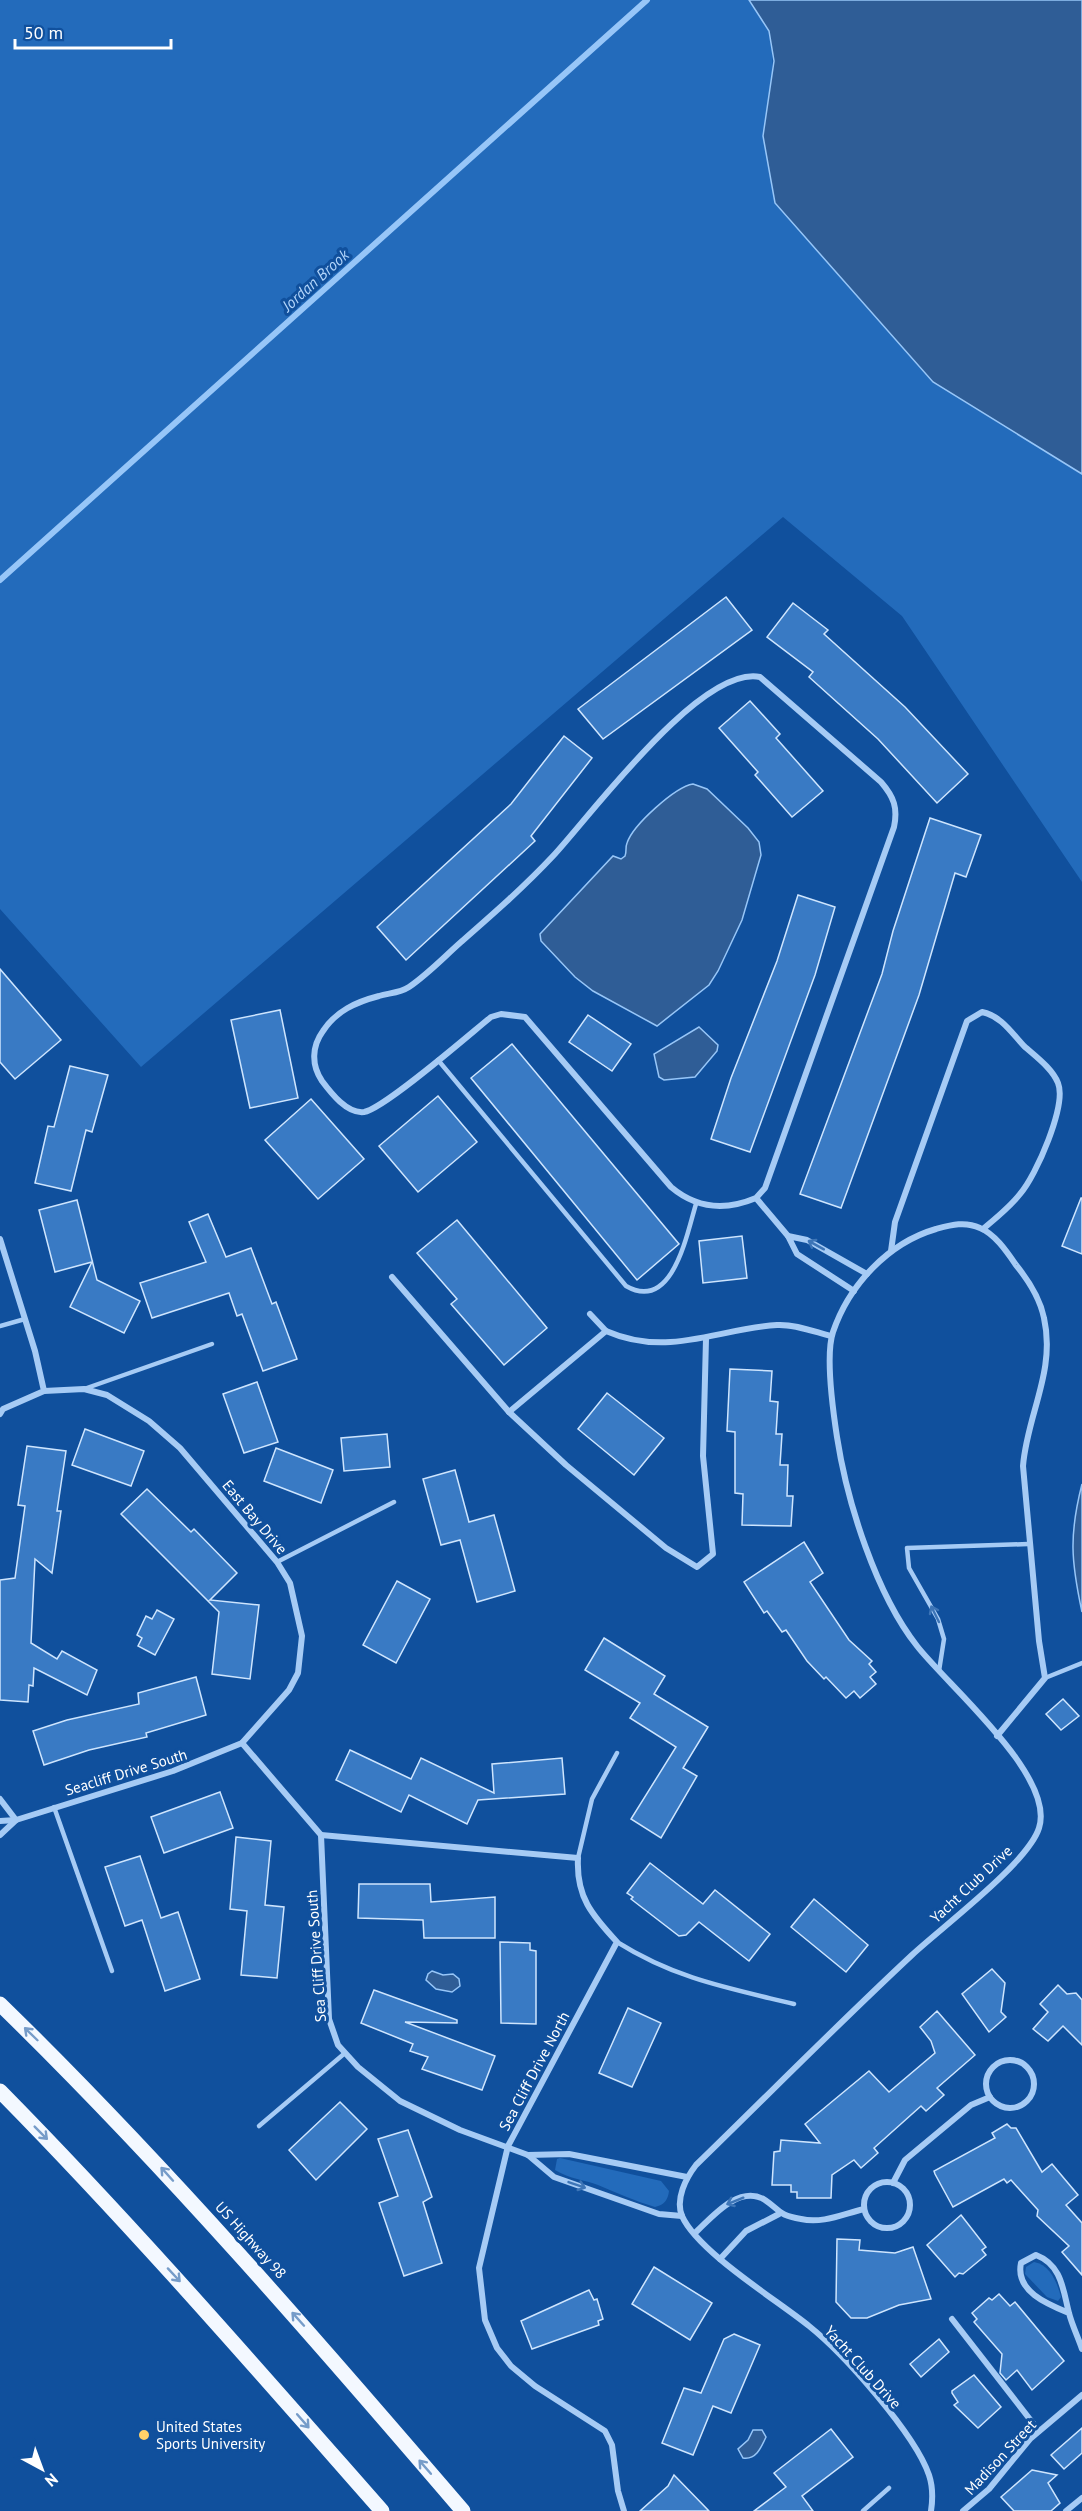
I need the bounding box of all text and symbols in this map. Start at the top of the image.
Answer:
scale bar [15,12,171,50]
text: 50 m [24,21,63,44]
water label: Jordan Brook [277,244,353,316]
one-way arrow [808,1239,825,1251]
street label: East Bay Drive [218,1476,292,1558]
one-way arrow [928,1606,940,1624]
street label: Seacliff Drive South [63,1744,189,1800]
street label: Yacht Club Drive [926,1841,1016,1927]
street label: Sea Cliff Drive South [302,1889,330,2023]
street label: Sea Cliff Drive North [495,2008,573,2134]
one-way arrow [24,2027,39,2042]
one-way arrow [34,2125,48,2140]
one-way arrow [161,2167,175,2182]
one-way arrow [567,2180,586,2191]
one-way arrow [726,2196,744,2207]
street label: US Highway 98 [211,2197,291,2283]
one-way arrow [167,2268,181,2283]
one-way arrow [291,2312,305,2327]
street label: Yacht Club Drive [821,2321,905,2413]
one-way arrow [297,2413,310,2429]
street label: Madison Street [960,2415,1040,2499]
place label: United States Sports University [156,2417,265,2453]
marker: United States Sports University [137,2428,151,2442]
north arrow [12,2439,72,2499]
one-way arrow [418,2460,432,2475]
text: N [41,2469,62,2491]

